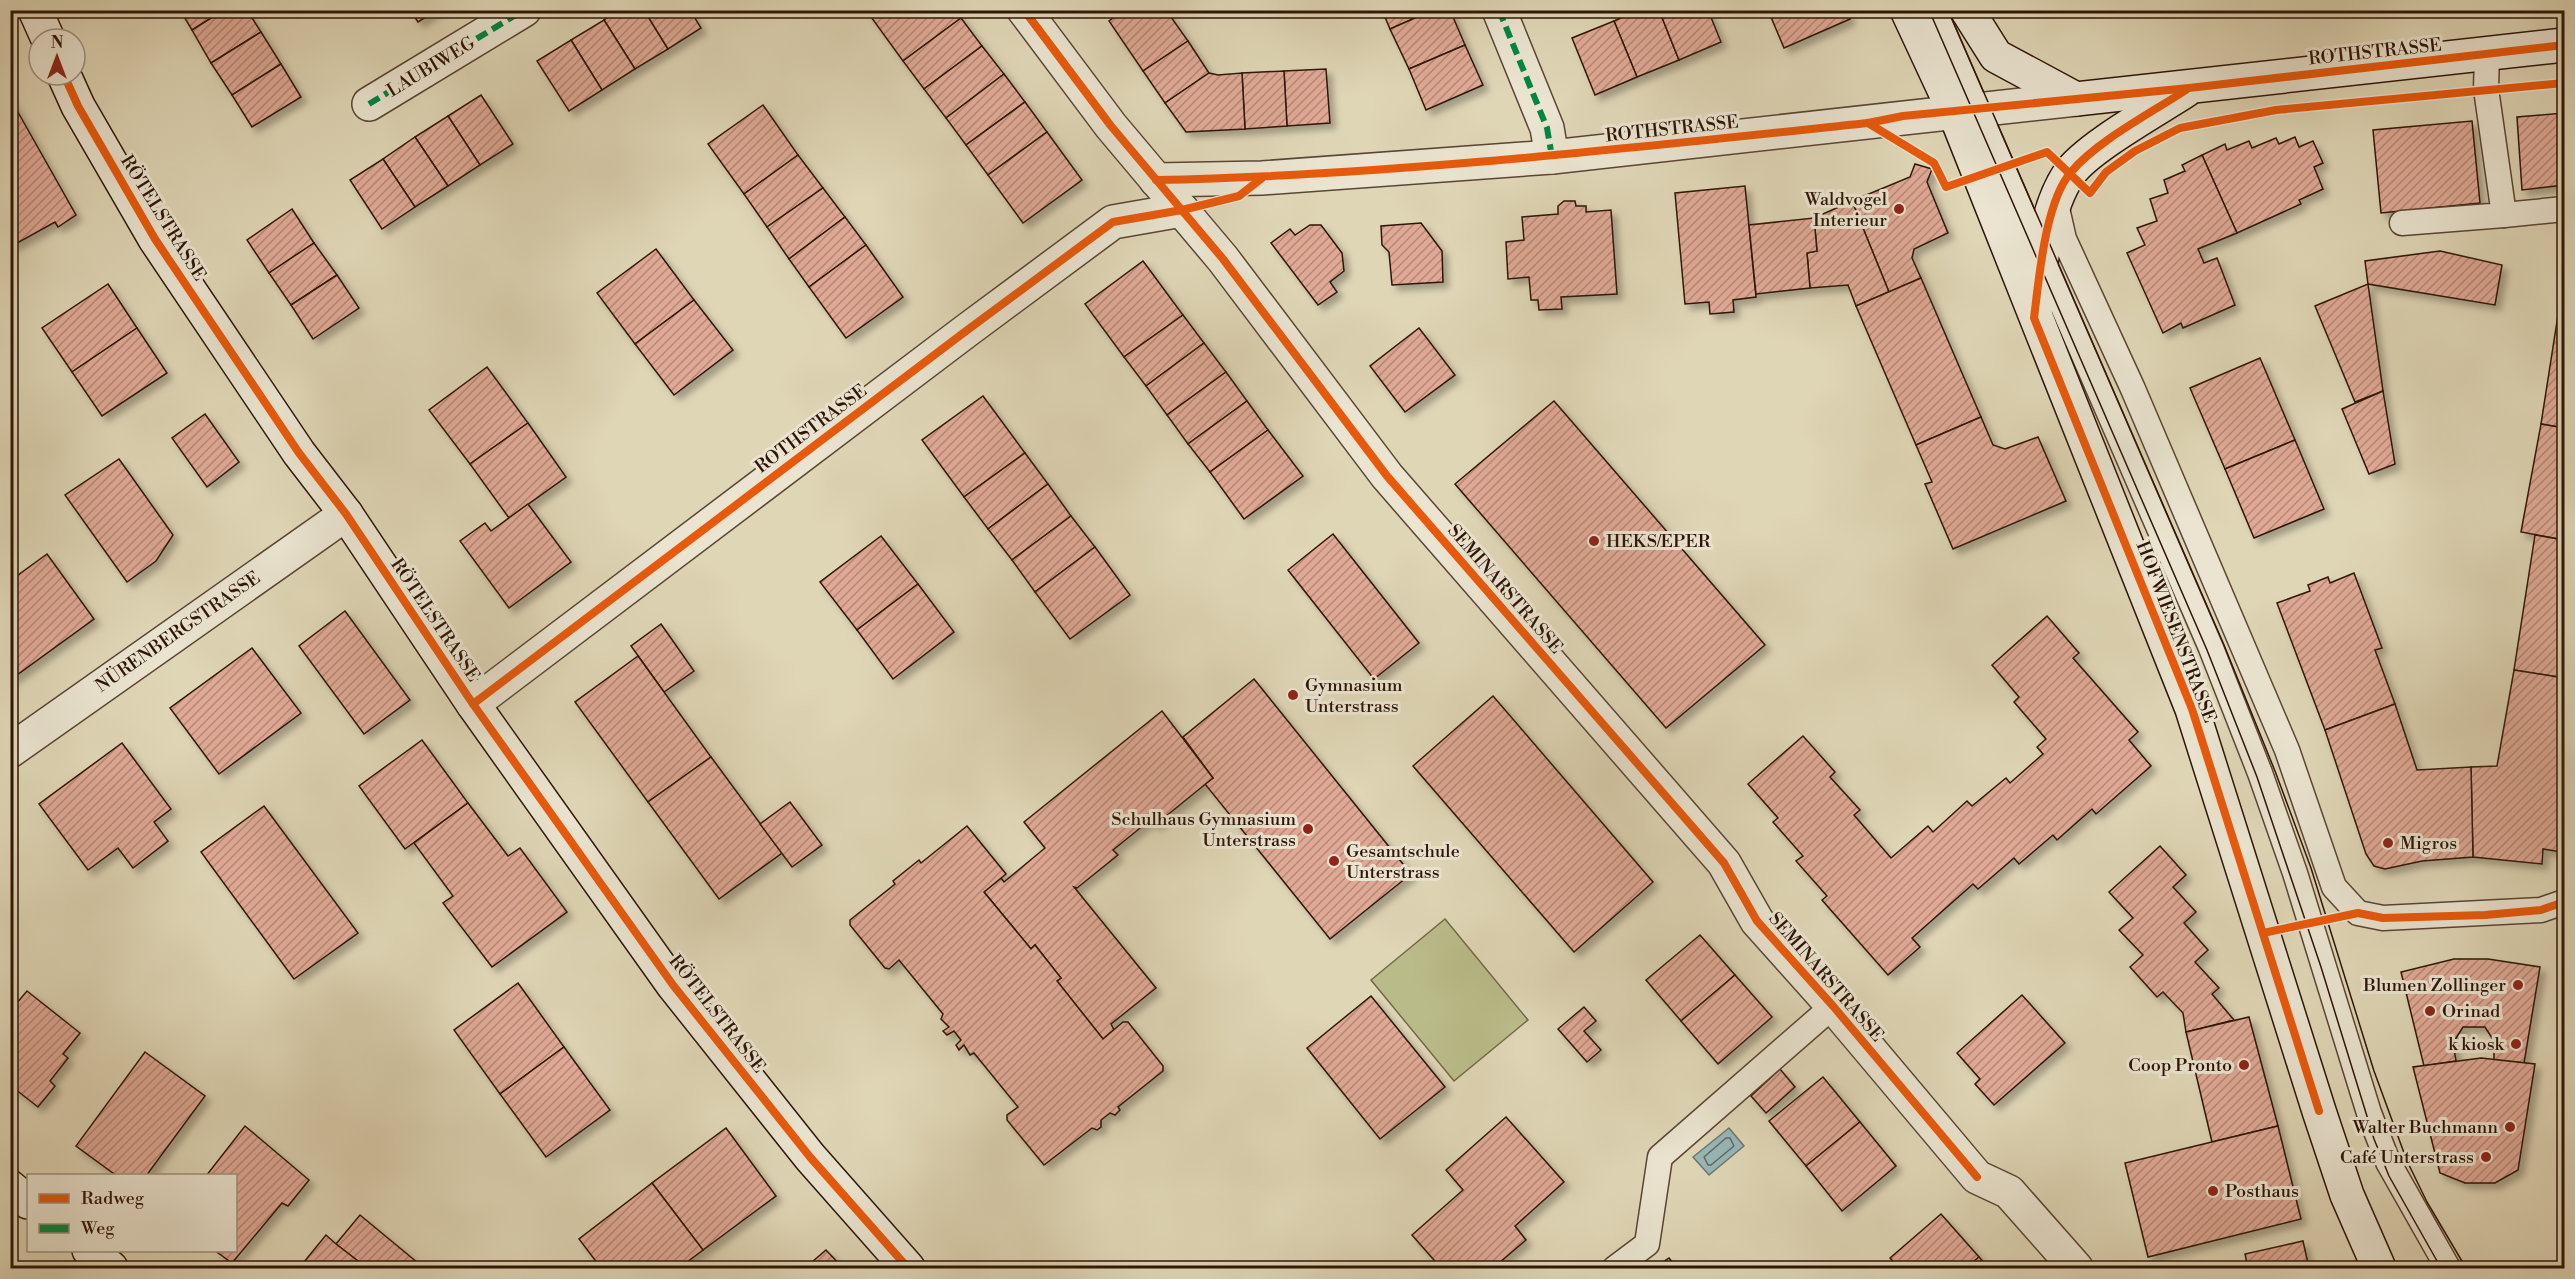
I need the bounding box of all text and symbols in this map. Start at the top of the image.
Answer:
north arrow [27,27,87,87]
street label: LAUBIWEG [383,31,480,102]
text: N [51,33,64,53]
street label: ROTHSTRASSE [2307,34,2443,70]
street label: ROTHSTRASSE [1604,111,1740,147]
street label: RÖTELSTRASSE [115,151,211,285]
place label: Waldvogel Interieur [1804,188,1888,232]
marker: Waldvogel Interieur [1892,202,1906,216]
street label: ROTHSTRASSE [751,379,871,479]
street label: SEMINARSTRASSE [1442,520,1568,658]
place label: HEKS/EPER [1606,530,1711,553]
marker: HEKS/EPER [1587,534,1601,548]
street label: HOFWIESENSTRASSE [2131,538,2221,726]
street label: RÖTELSTRASSE [385,554,485,686]
street label: NÜRENBERGSTRASSE [91,566,265,698]
place label: Gymnasium Unterstrass [1305,674,1403,718]
marker: Gymnasium Unterstrass [1286,688,1300,702]
place label: Schulhaus Gymnasium Unterstrass [1111,808,1296,852]
marker: Schulhaus Gymnasium Unterstrass [1301,822,1315,836]
place label: Migros [2400,832,2457,855]
marker: Migros [2381,836,2395,850]
place label: Gesamtschule Unterstrass [1346,840,1460,884]
marker: Gesamtschule Unterstrass [1327,854,1341,868]
street label: SEMINARSTRASSE [1763,908,1889,1046]
street label: RÖTELSTRASSE [664,950,770,1078]
place label: Blumen Zollinger [2362,974,2506,997]
marker: Blumen Zollinger [2511,978,2525,992]
place label: Orinad [2442,1000,2501,1023]
marker: Orinad [2423,1004,2437,1018]
place label: k kiosk [2448,1033,2506,1056]
marker: k kiosk [2509,1037,2523,1051]
place label: Coop Pronto [2128,1054,2232,1077]
marker: Coop Pronto [2237,1058,2251,1072]
place label: Walter Buchmann [2352,1116,2498,1139]
marker: Walter Buchmann [2503,1120,2517,1134]
place label: Café Unterstrass [2340,1146,2474,1169]
marker: Café Unterstrass [2479,1150,2493,1164]
legend [27,1174,237,1252]
place label: Posthaus [2225,1180,2299,1203]
marker: Posthaus [2206,1184,2220,1198]
text: Radweg [81,1187,145,1210]
text: Weg [80,1217,115,1240]

